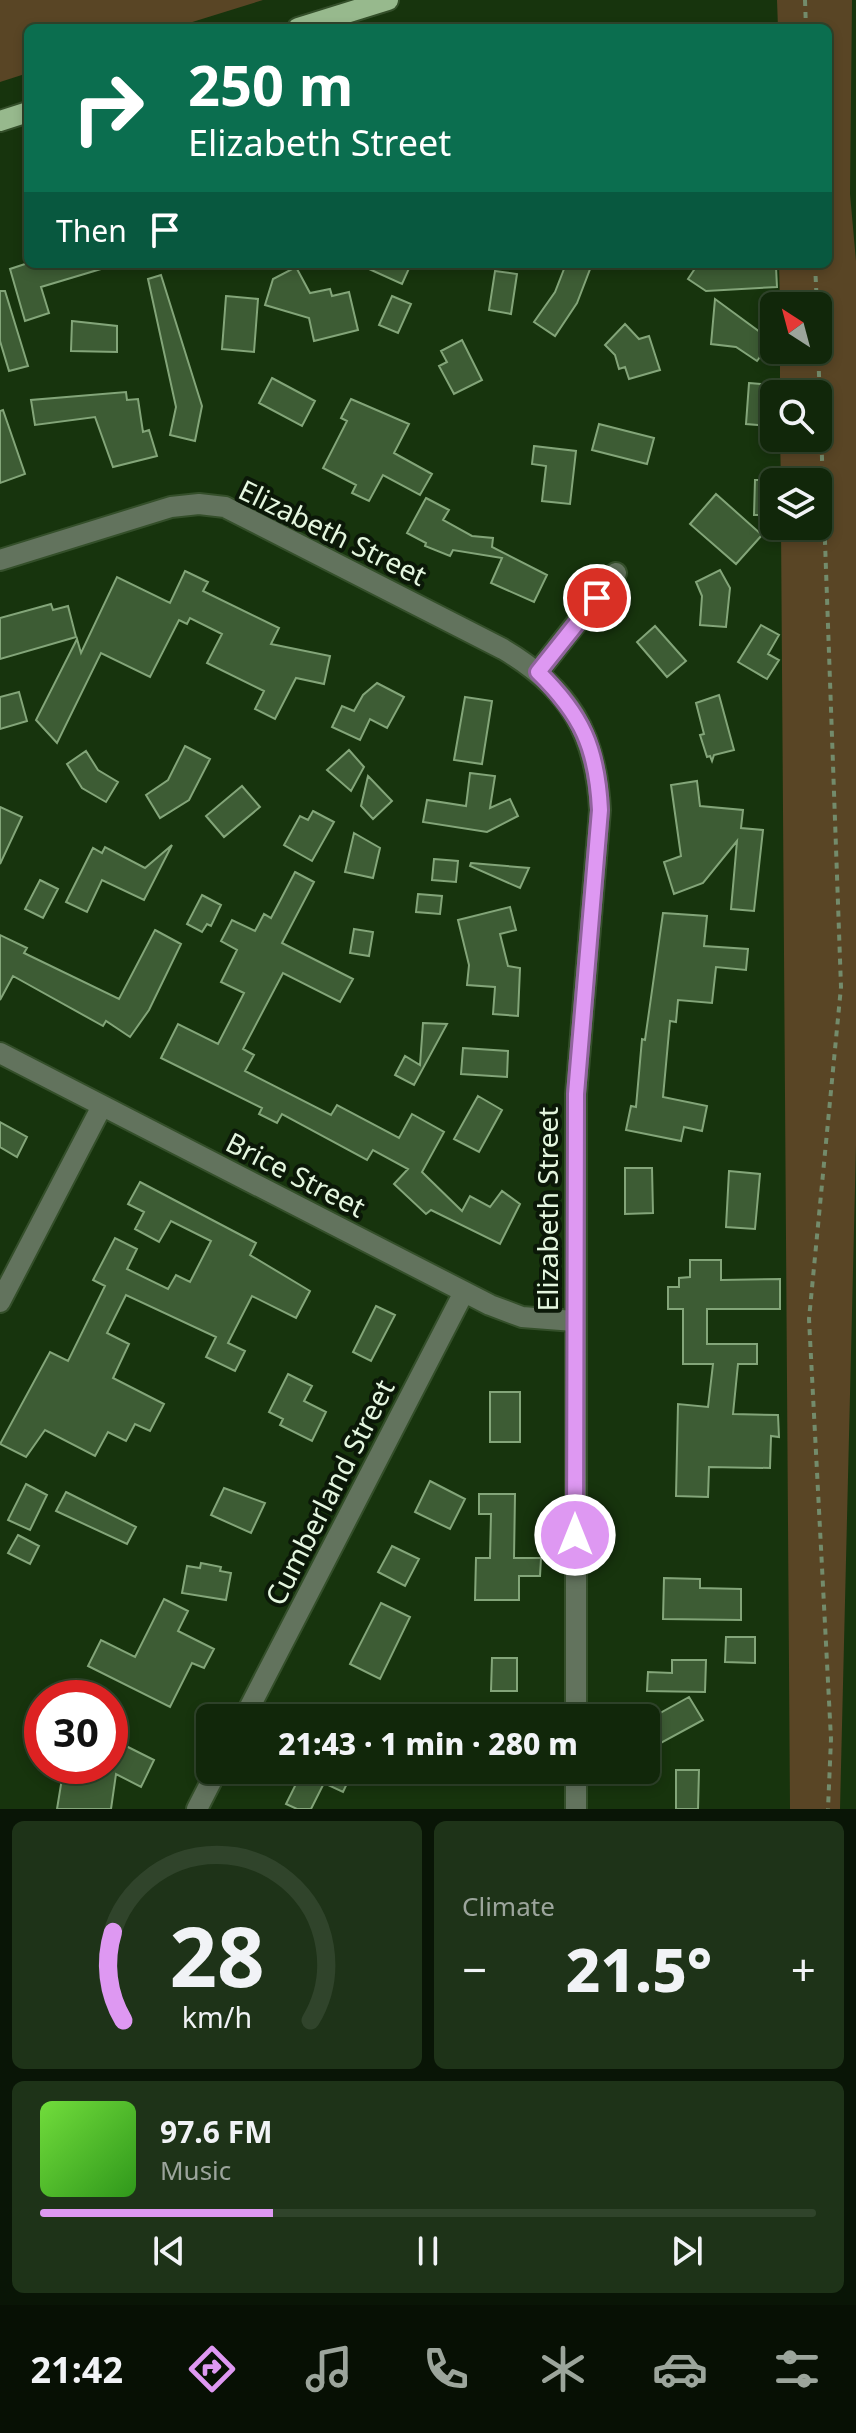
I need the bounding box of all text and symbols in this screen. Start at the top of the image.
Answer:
text: 250 m [188,46,353,122]
icon: right [56,56,160,160]
text: Elizabeth Street [188,118,451,167]
icon: arrive [143,208,187,252]
text: Then [56,210,127,251]
north arrow [760,292,832,364]
map controls [760,292,832,540]
button: search [760,380,832,452]
button: layers [760,468,832,540]
street label: Elizabeth Street [233,470,433,594]
pin [563,564,631,632]
icon: arrive [575,576,619,620]
street label: Elizabeth Street [528,1107,566,1311]
street label: Brice Street [220,1123,372,1225]
street label: Cumberland Street [256,1373,402,1611]
position arrow [533,1493,617,1577]
speed limit sign: 30 [24,1680,128,1784]
text: 21:43 · 1 min · 280 m [278,1723,578,1764]
text: Climate [462,1888,555,1924]
text: 28 [169,1898,265,2011]
text: 21.5° [566,1928,712,2010]
text: − [462,1939,487,1999]
text: + [791,1939,816,1999]
text: km/h [182,1997,252,2036]
text: 97.6 FM [160,2111,272,2152]
text: Music [160,2152,231,2188]
icon: previous [147,2229,191,2273]
icon: pause [406,2229,450,2273]
icon: next [665,2229,709,2273]
icon: directions [184,2341,240,2397]
icon: music [301,2341,357,2397]
icon: phone [418,2341,474,2397]
icon: climate [535,2341,591,2397]
icon: car [652,2341,708,2397]
icon: filters [769,2341,825,2397]
text: 21:42 [31,2345,123,2394]

